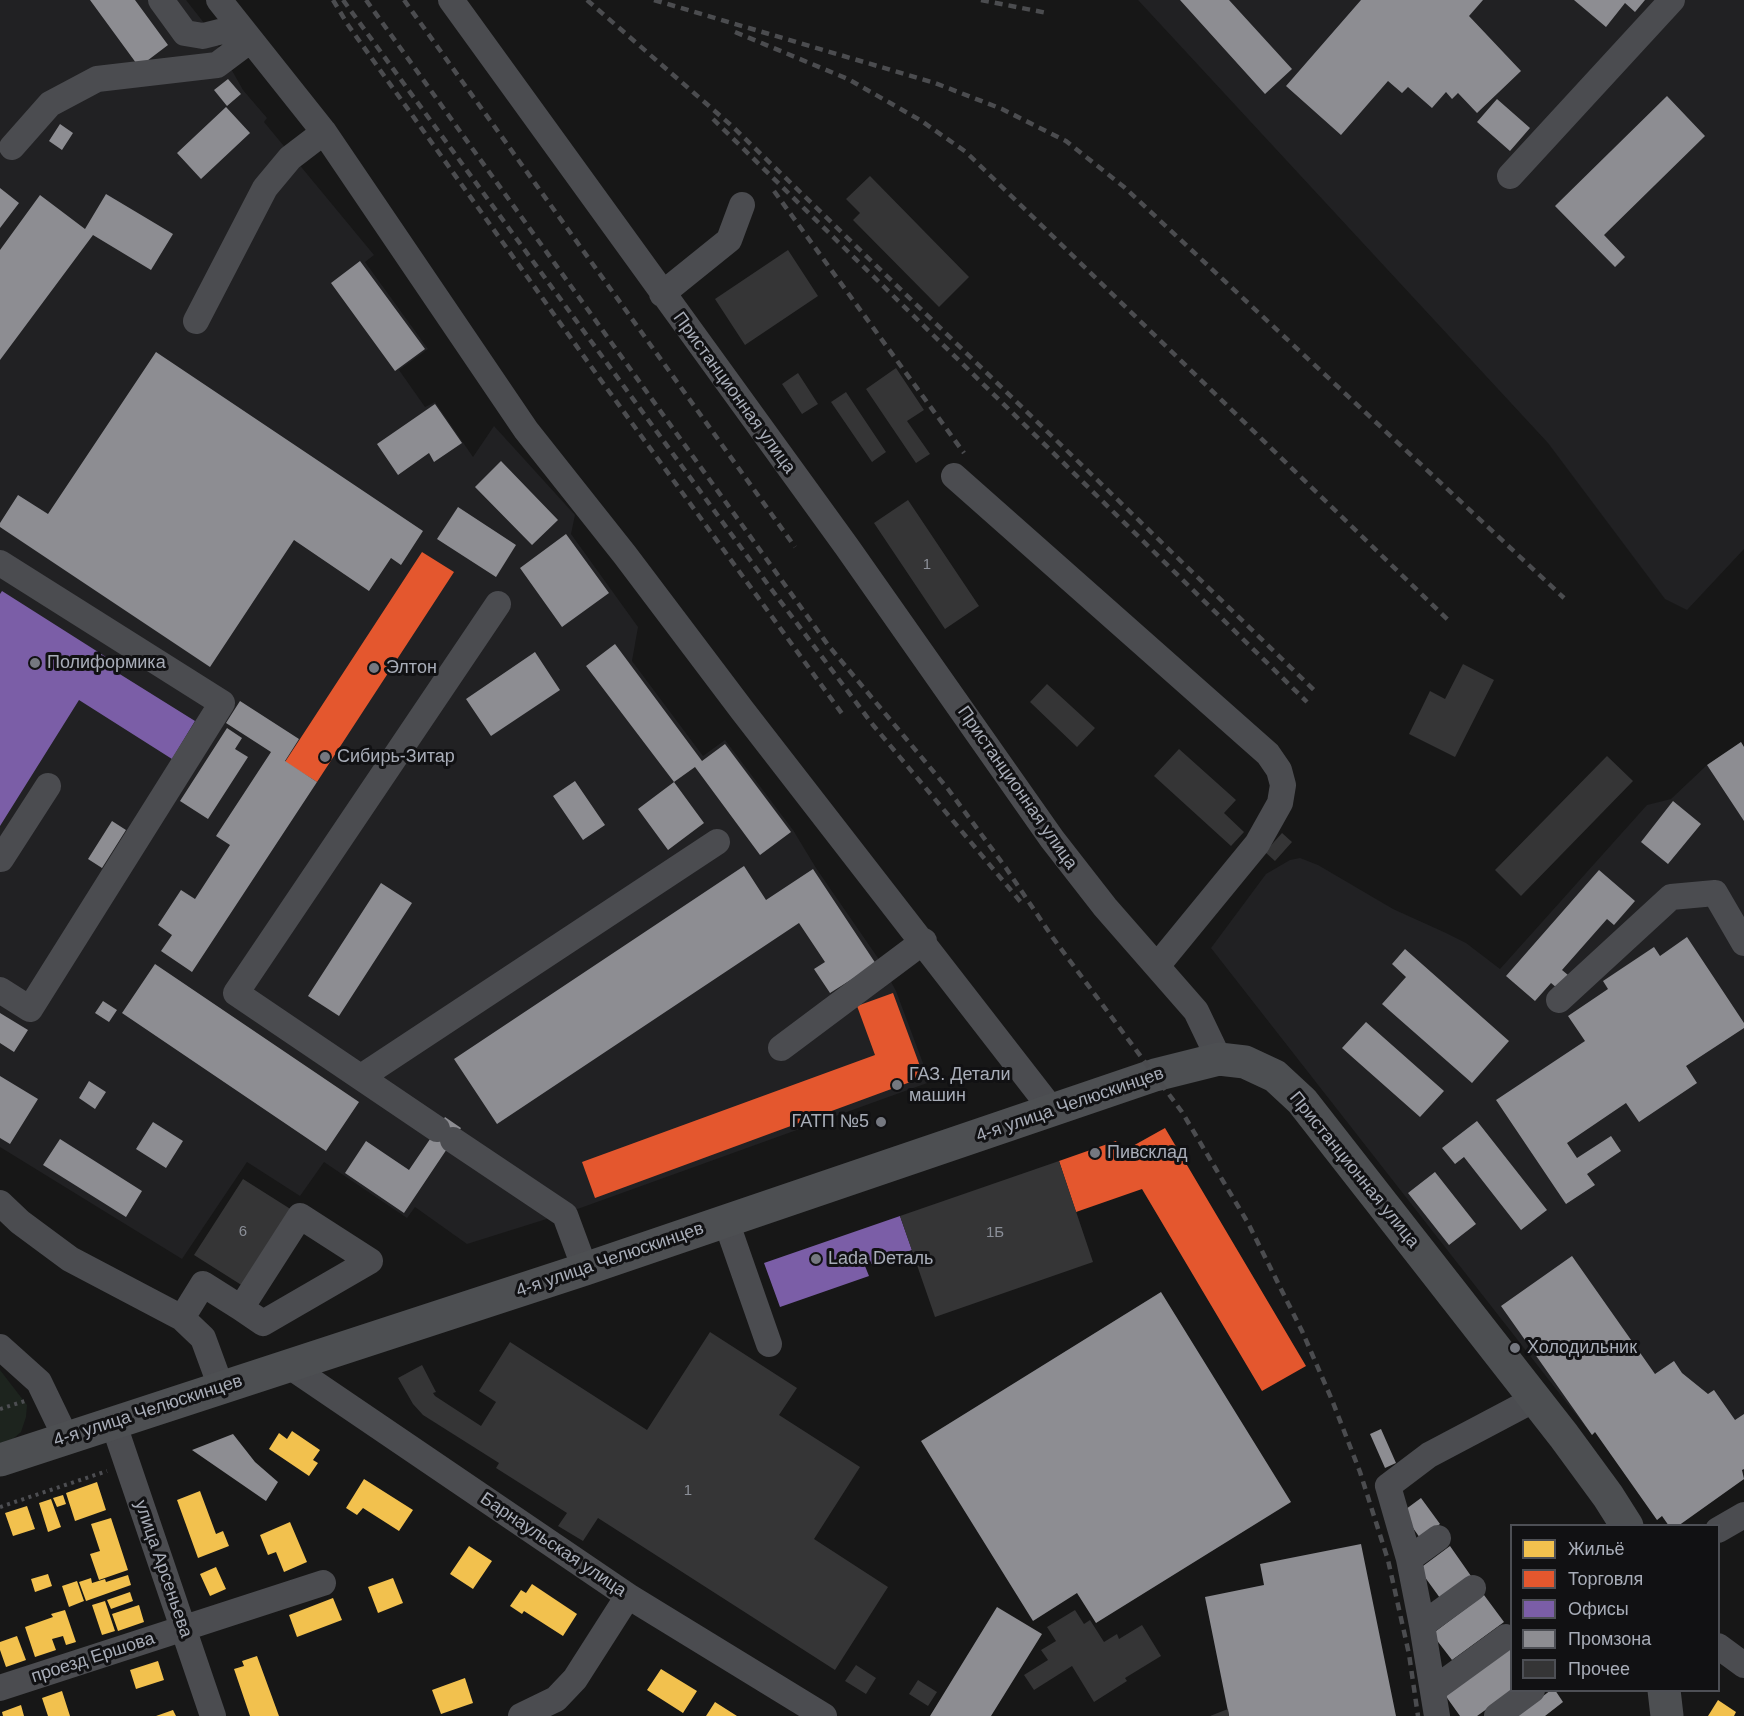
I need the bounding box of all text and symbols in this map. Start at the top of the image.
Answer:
street label: Пристанционная улица [668,308,800,478]
house number: 1 [923,556,931,574]
place label: Полиформика [47,652,166,674]
marker: Полиформика [28,656,42,670]
place label: Элтон [386,657,437,679]
marker: Элтон [367,661,381,675]
street label: Пристанционная улица [952,702,1082,874]
place label: Сибирь-Зитар [337,746,455,768]
marker: Сибирь-Зитар [318,750,332,764]
street label: 4-я улица Челюскинцев [973,1063,1167,1147]
place label: ГАЗ. Детали машин [909,1064,1010,1106]
marker: ГАЗ. Детали машин [890,1078,904,1092]
street label: Пристанционная улица [1284,1088,1424,1252]
place label: ГАТП №5 [792,1111,869,1133]
marker: ГАТП №5 [874,1115,888,1129]
place label: Пивсклад [1107,1142,1187,1164]
marker: Пивсклад [1088,1146,1102,1160]
street label: 4-я улица Челюскинцев [513,1218,707,1302]
house number: 6 [239,1223,247,1241]
house number: 1Б [986,1224,1004,1242]
place label: Lada Dеталь [828,1248,933,1270]
marker: Lada Dеталь [809,1252,823,1266]
place label: Холодильник [1527,1337,1637,1359]
marker: Холодильник [1508,1341,1522,1355]
street label: 4-я улица Челюскинцев [51,1370,245,1452]
house number: 1 [684,1482,692,1500]
street label: Барнаульская улица [476,1488,630,1602]
street label: улица Арсеньева [129,1497,197,1641]
legend [1510,1524,1720,1692]
text: Жильё [1568,1539,1625,1559]
text: Торговля [1568,1569,1643,1589]
text: Офисы [1568,1599,1629,1619]
street label: проезд Ершова [29,1628,157,1688]
text: Промзона [1568,1629,1651,1649]
text: Прочее [1568,1659,1630,1679]

